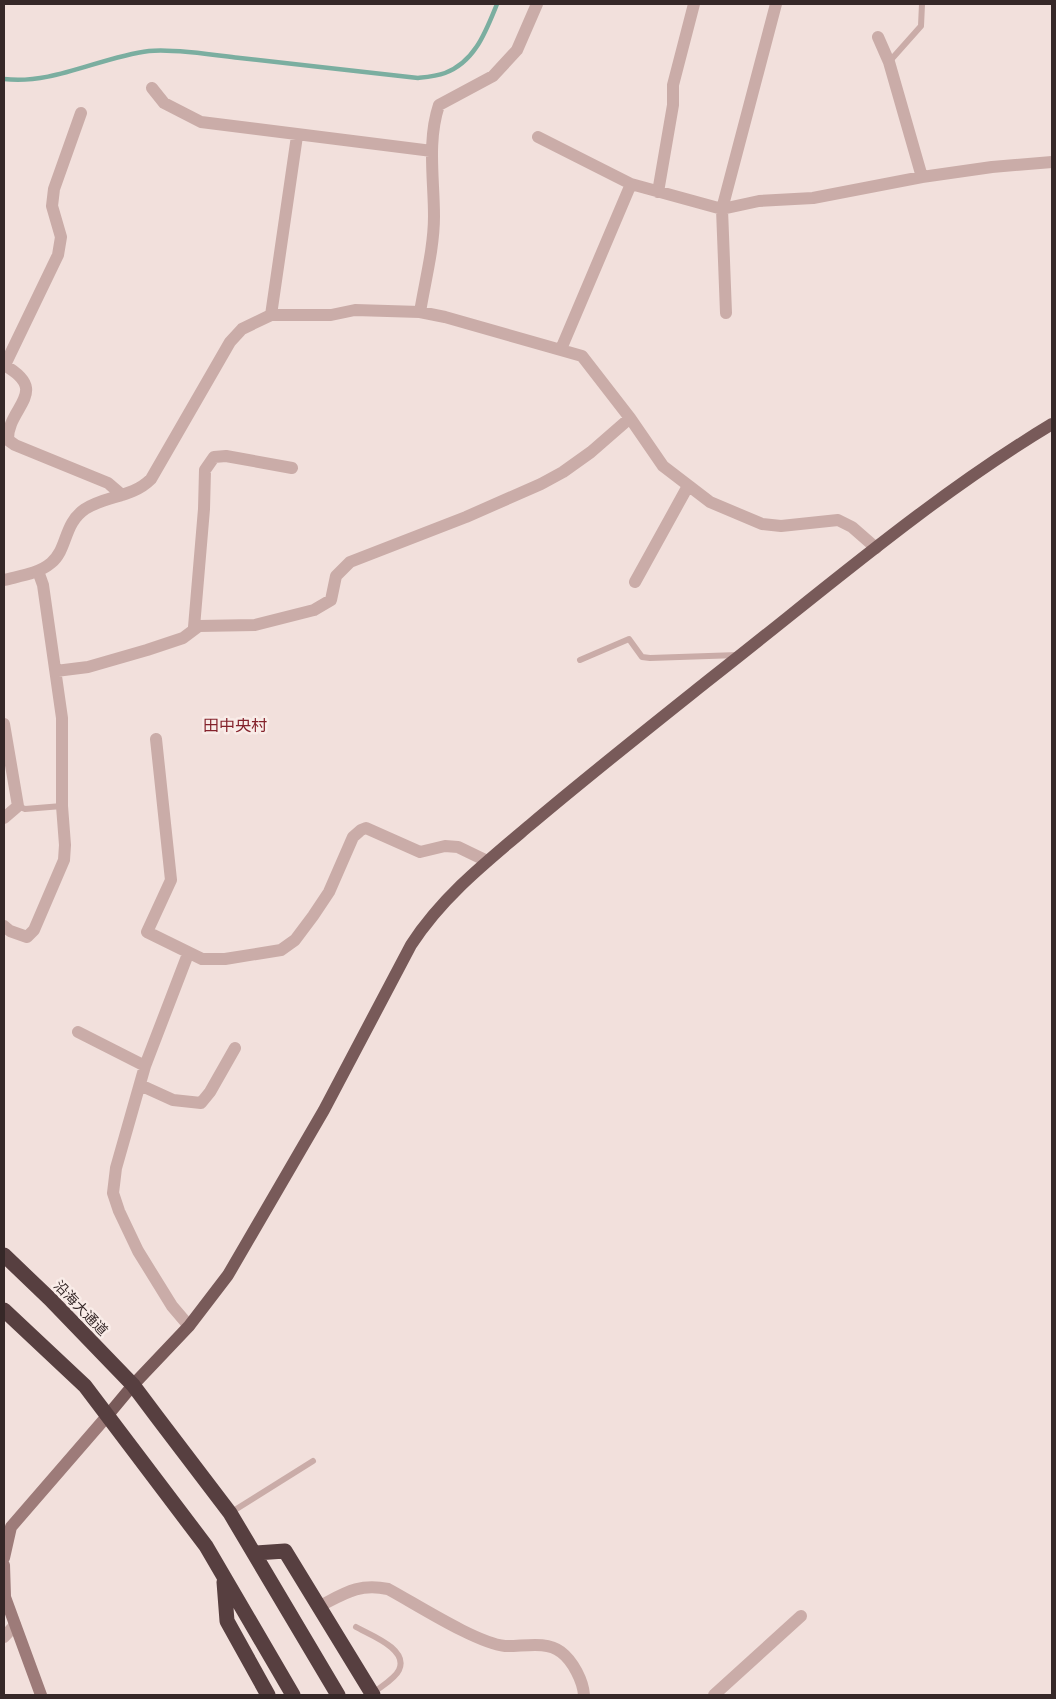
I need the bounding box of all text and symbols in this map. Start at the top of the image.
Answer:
district label: 田中央村 [203,716,267,736]
street label: 沿海大通道 [50,1277,111,1339]

